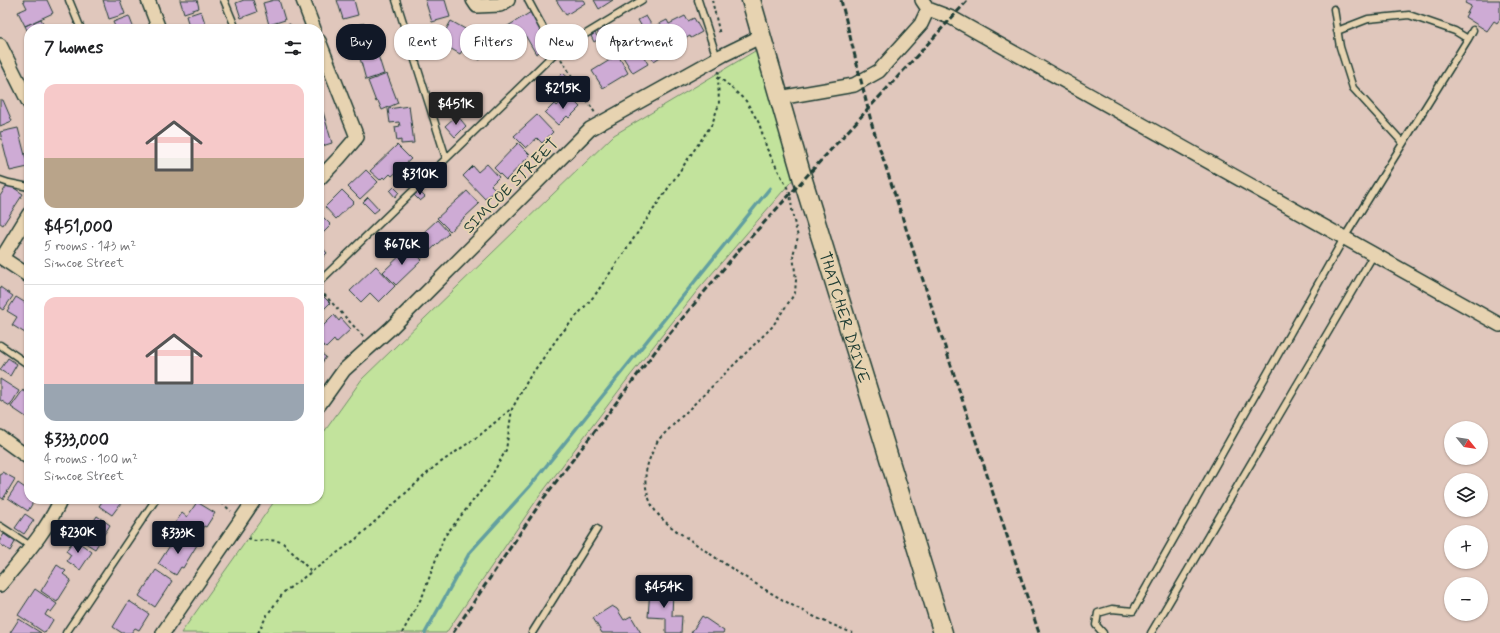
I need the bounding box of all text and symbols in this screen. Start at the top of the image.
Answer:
chip: Buy [336,24,386,60]
chip: Rent [394,24,452,60]
chip: Filters [460,24,527,60]
chip: New [535,24,588,60]
chip: Apartment [596,24,687,60]
text: 7 homes [44,37,103,59]
icon: filters [282,37,304,59]
pin: $215K [535,76,591,110]
text: $215K [545,80,581,97]
pin: $451K [428,92,484,126]
text: $451K [438,96,474,113]
icon: home [138,110,210,182]
street label: SIMCOE STREET [459,134,563,238]
pin: $310K [392,162,448,196]
text: $310K [402,166,438,183]
text: $451,000 [44,216,113,238]
pin: $676K [374,232,430,266]
text: $676K [384,236,420,253]
text: 5 rooms · 143 m² [44,238,136,255]
street label: THATCHER DRIVE [814,249,874,386]
text: Simcoe Street [44,255,124,272]
icon: home [138,323,210,395]
north arrow [1444,421,1488,465]
map controls [1444,421,1488,621]
text: $333,000 [44,429,109,451]
text: 4 rooms · 100 m² [44,451,138,468]
text: Simcoe Street [44,468,124,485]
button: layers [1444,473,1488,517]
pin: $230K [50,520,106,554]
pin: $333K [150,521,206,555]
text: $230K [60,524,96,541]
text: $333K [161,525,195,542]
button: + [1444,525,1488,569]
pin: $454K [636,575,692,609]
button: − [1444,577,1488,621]
text: $454K [645,579,683,596]

